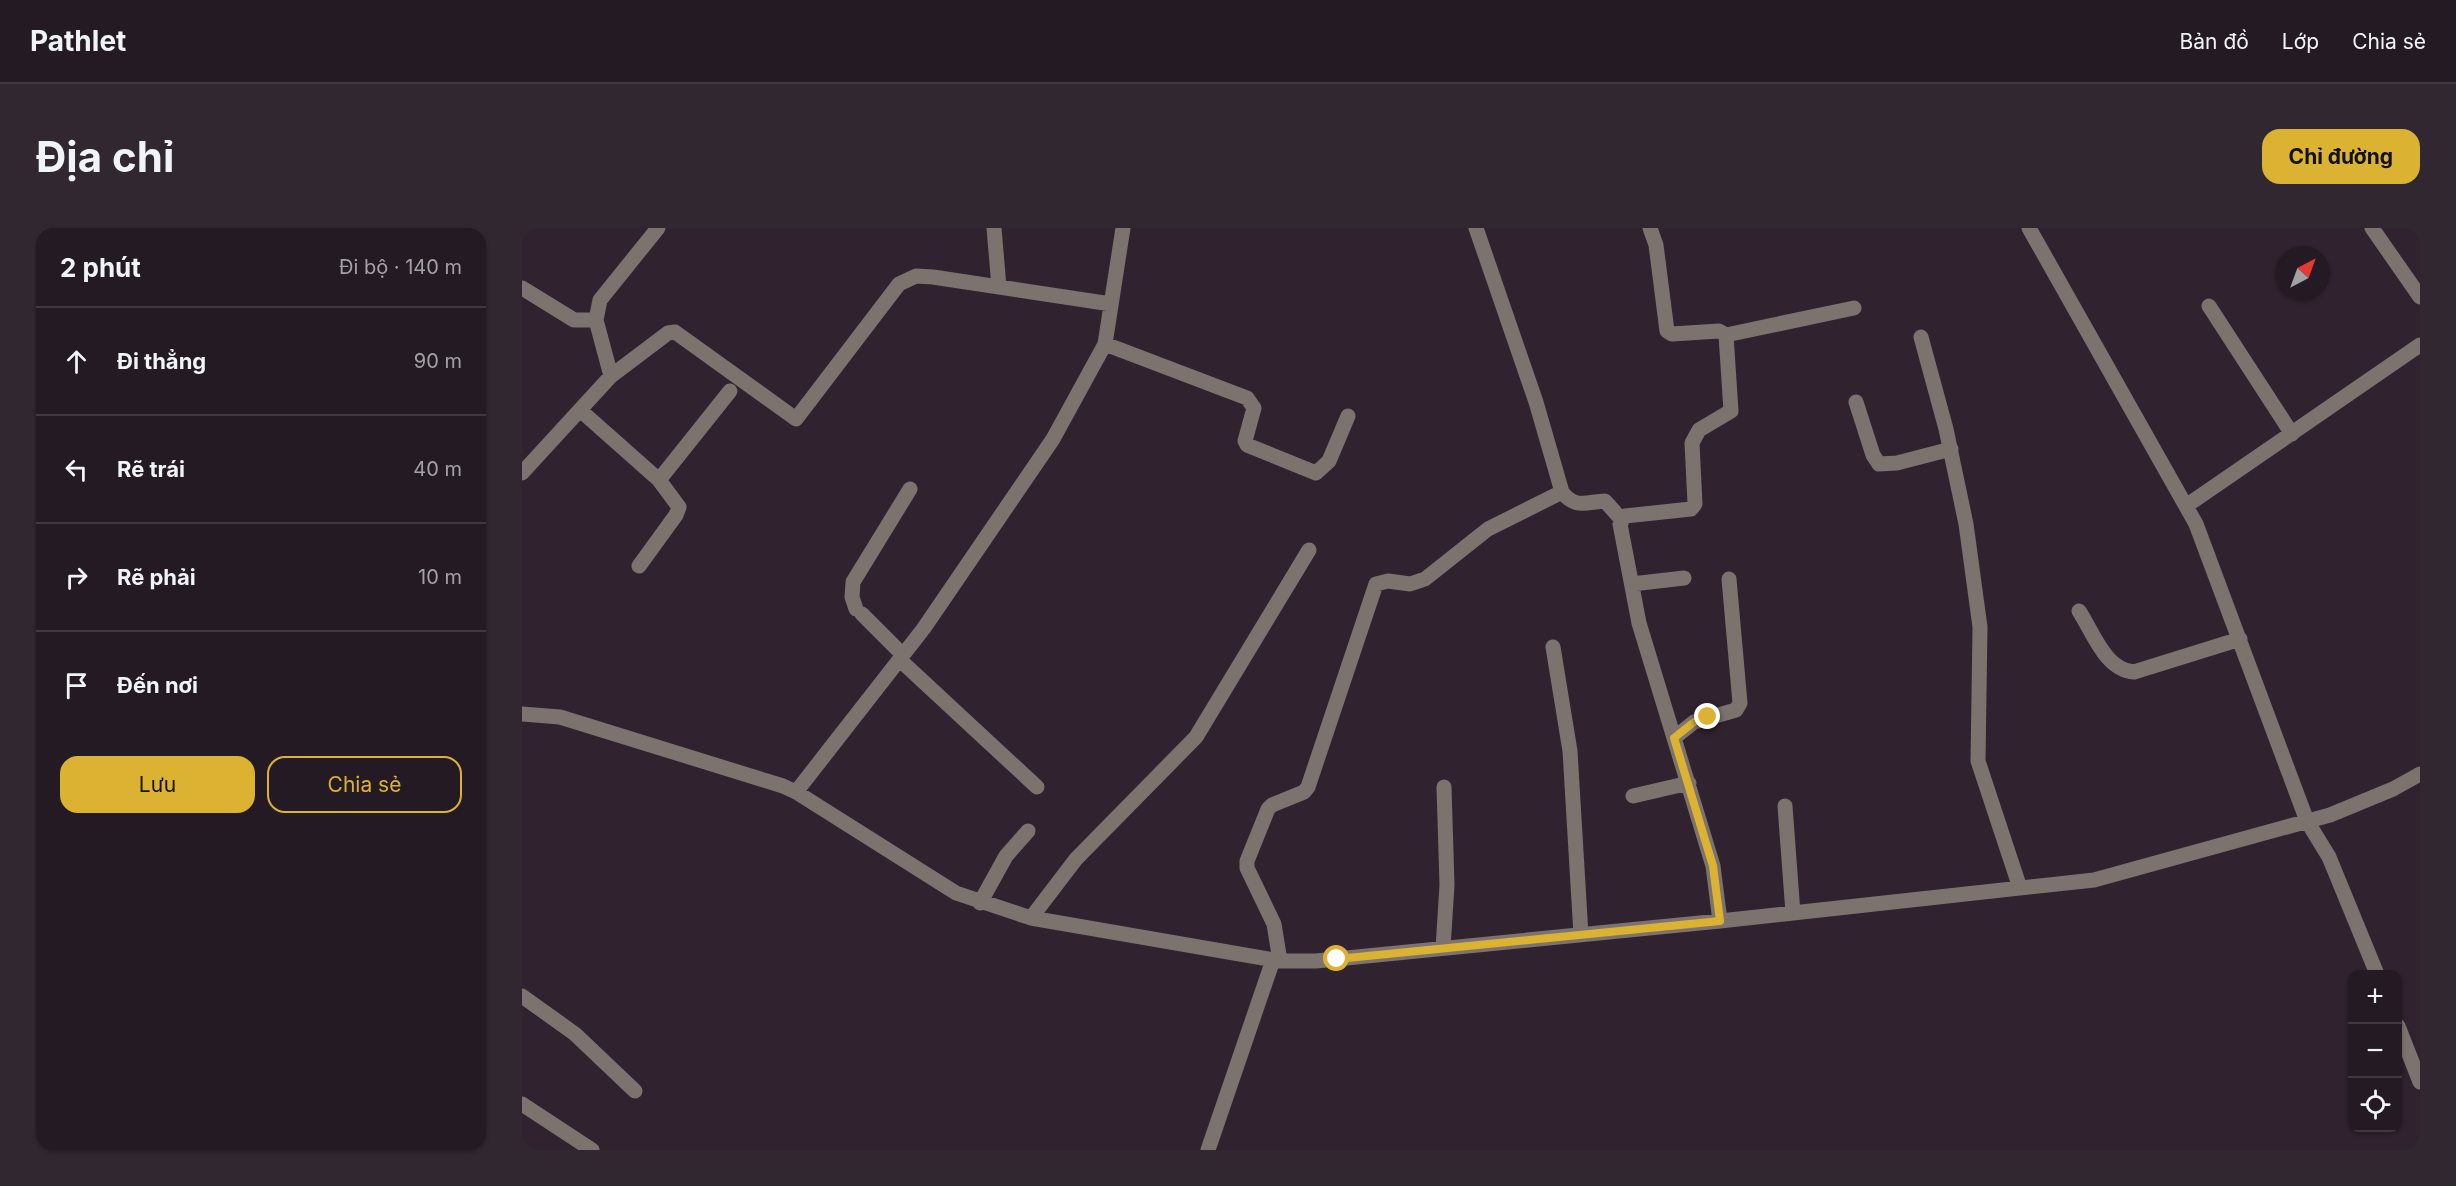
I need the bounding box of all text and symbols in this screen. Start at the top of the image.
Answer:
text: Pathlet [30,24,126,58]
text: Bản đồ [2180,29,2249,54]
text: Lớp [2282,29,2319,54]
text: Chia sẻ [2352,29,2426,54]
button: Chỉ đường [2262,129,2420,184]
text: Địa chỉ [36,131,174,182]
north arrow [2276,246,2330,300]
text: 2 phút [60,252,141,283]
text: Đi bộ · 140 m [339,255,462,279]
icon: ahead [60,345,93,378]
text: Đi thẳng [117,348,206,374]
text: 90 m [414,349,462,373]
icon: left [60,453,93,486]
text: Rẽ trái [117,456,185,482]
text: 40 m [413,457,462,481]
icon: right [60,561,93,594]
text: Rẽ phải [117,564,196,590]
text: 10 m [418,565,462,589]
icon: arrive [60,669,93,702]
text: Đến nơi [117,672,198,698]
route end [1694,703,1720,729]
button: Lưu [60,756,255,813]
button: Chia sẻ [267,756,462,813]
route start [1323,945,1349,971]
map controls [2348,970,2402,1132]
button: + [2348,970,2402,1024]
button: − [2348,1024,2402,1078]
button: locate [2348,1078,2402,1132]

